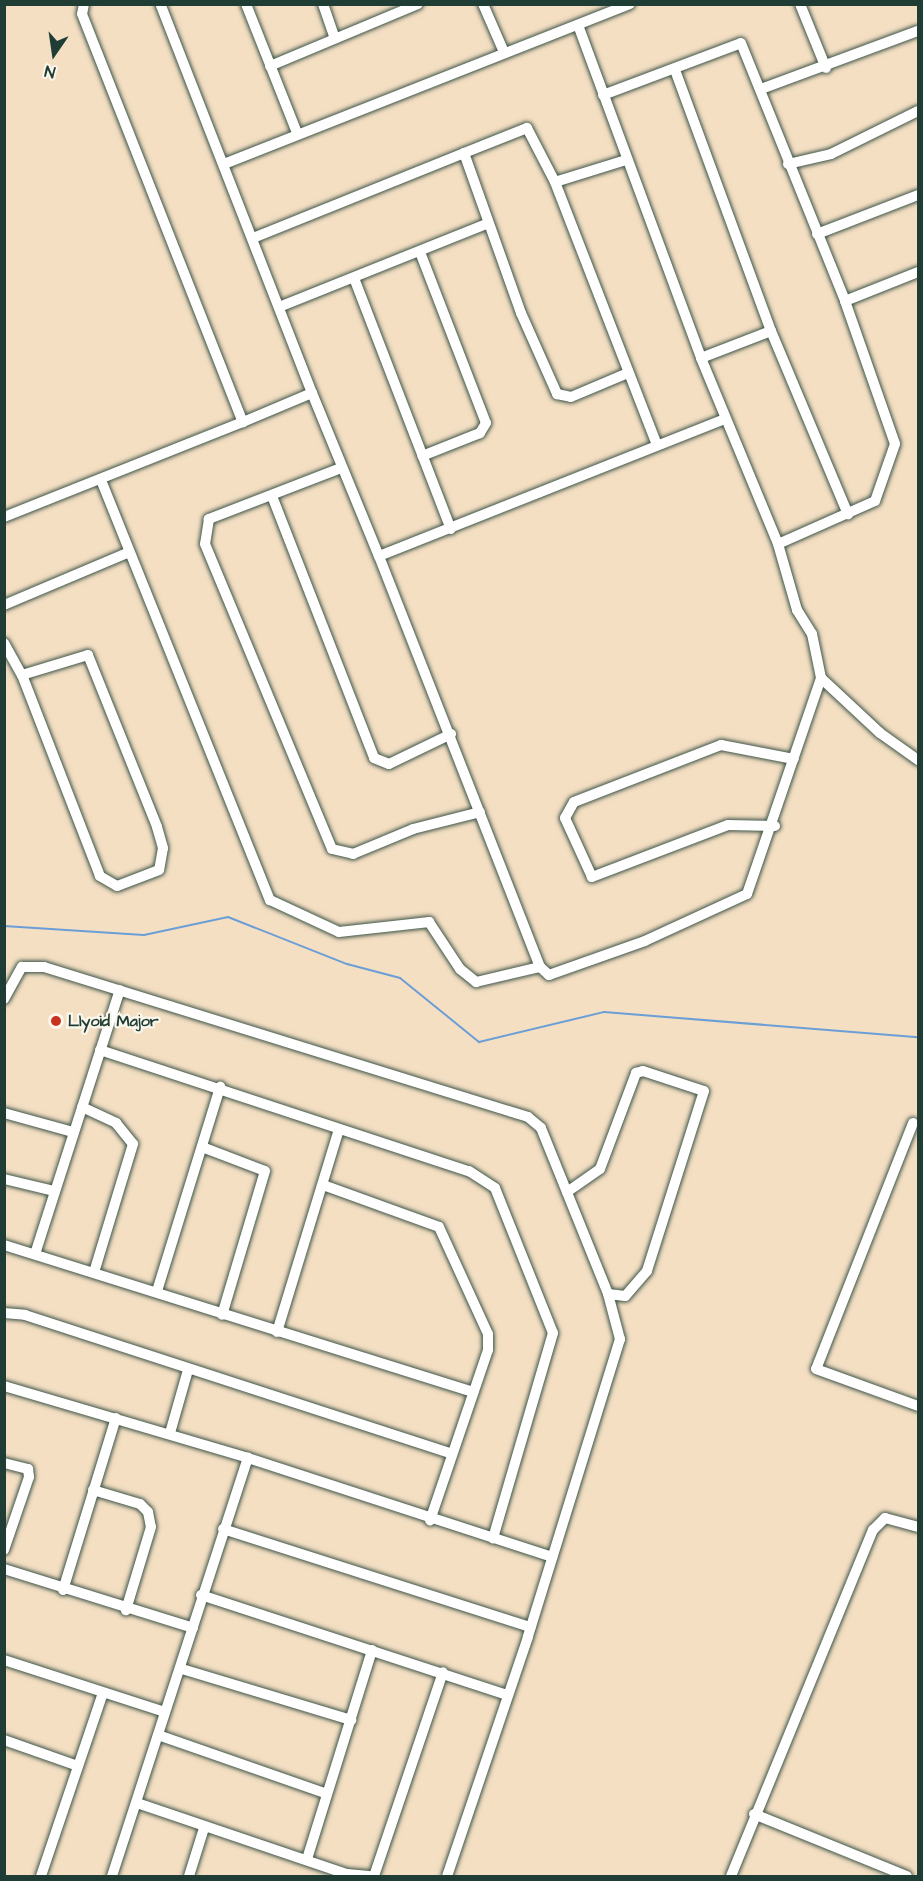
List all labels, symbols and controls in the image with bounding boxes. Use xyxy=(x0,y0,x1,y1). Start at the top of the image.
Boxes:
north arrow xyxy=(24,24,84,84)
text: N xyxy=(43,60,57,83)
place label: Llyoid Major xyxy=(68,1011,158,1031)
marker: Llyoid Major xyxy=(49,1014,63,1028)

